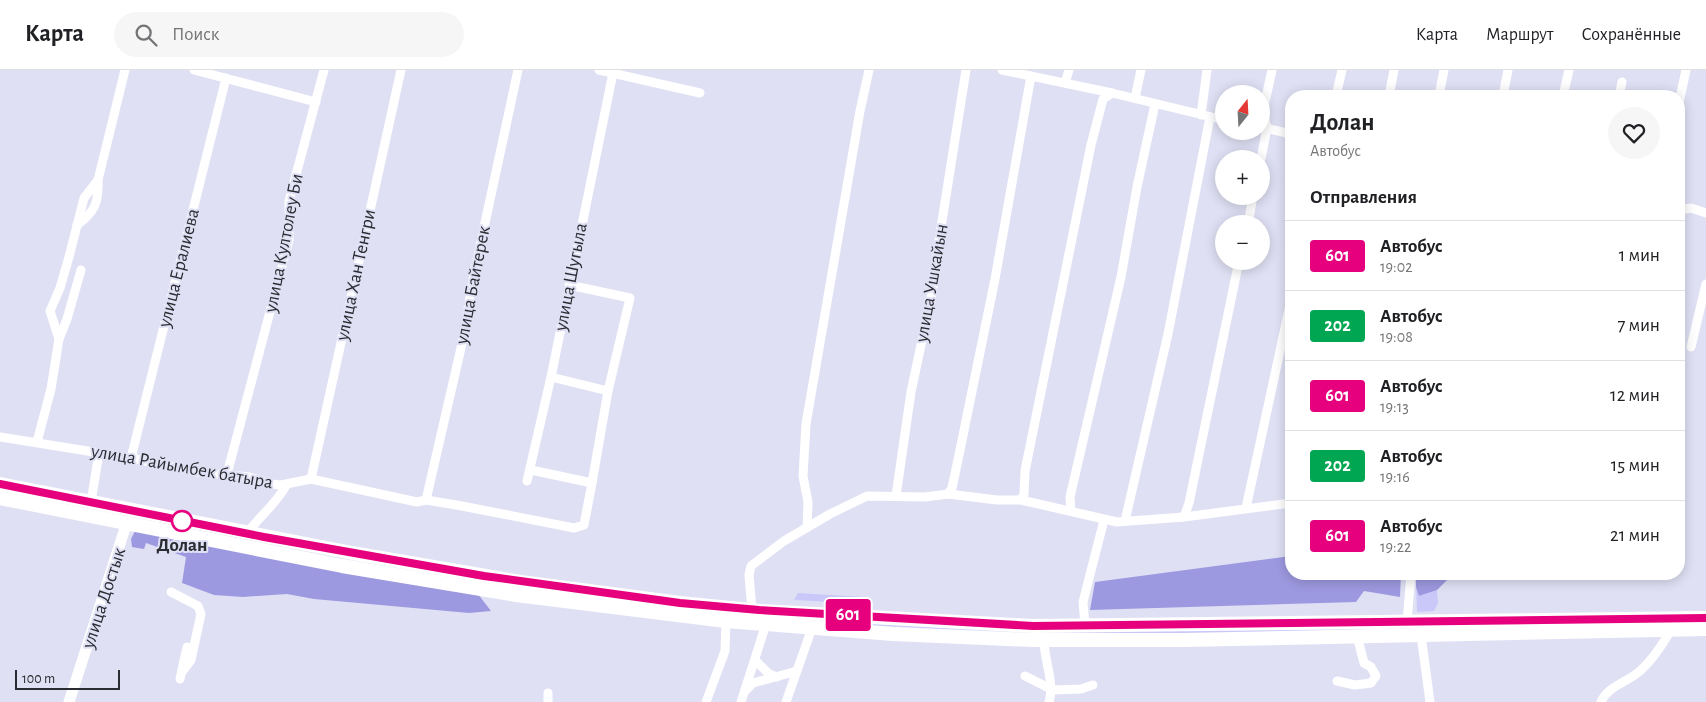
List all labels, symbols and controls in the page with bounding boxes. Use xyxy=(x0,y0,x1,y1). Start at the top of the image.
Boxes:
search box xyxy=(114,12,464,57)
icon: search xyxy=(132,21,160,49)
text: Карта xyxy=(25,22,84,46)
text: Поиск xyxy=(172,25,219,44)
text: Карта xyxy=(1416,26,1458,44)
text: Маршрут xyxy=(1486,26,1554,44)
text: Сохранённые xyxy=(1582,26,1681,44)
north arrow xyxy=(1215,85,1270,140)
map controls xyxy=(1215,85,1270,270)
button: heart xyxy=(1608,107,1660,159)
text: Долан xyxy=(1310,111,1374,135)
text: Автобус xyxy=(1310,143,1361,159)
button: + xyxy=(1215,150,1270,205)
street label: улица Култолеу Би xyxy=(261,172,307,315)
text: Отправления xyxy=(1310,188,1417,207)
street label: улица Ералиева xyxy=(155,206,203,330)
street label: улица Хан Тенгри xyxy=(333,208,379,343)
button: − xyxy=(1215,215,1270,270)
street label: улица Шугыла xyxy=(551,221,591,334)
street label: улица Ушкайын xyxy=(912,222,952,345)
street label: улица Байтерек xyxy=(452,224,494,347)
text: Автобус xyxy=(1380,237,1443,256)
text: 1 мин xyxy=(1619,246,1660,265)
text: 601 xyxy=(1325,247,1350,265)
text: 19:02 xyxy=(1380,259,1412,275)
text: Автобус xyxy=(1380,307,1443,326)
text: 7 мин xyxy=(1617,316,1660,335)
text: 202 xyxy=(1324,317,1351,335)
text: 19:08 xyxy=(1380,329,1413,345)
text: Автобус xyxy=(1380,377,1443,396)
text: 12 мин xyxy=(1610,386,1660,405)
text: 601 xyxy=(1325,387,1350,405)
text: 19:13 xyxy=(1380,399,1409,415)
street label: улица Райымбек батыра xyxy=(89,441,275,492)
text: Автобус xyxy=(1380,447,1443,466)
text: 15 мин xyxy=(1611,456,1660,475)
text: 202 xyxy=(1324,457,1351,475)
text: 19:16 xyxy=(1380,469,1410,485)
marker: Долан xyxy=(171,510,193,532)
text: Автобус xyxy=(1380,517,1443,536)
text: 21 мин xyxy=(1610,526,1660,545)
text: 601 xyxy=(1325,527,1350,545)
place label: Долан xyxy=(156,536,208,555)
text: 19:22 xyxy=(1380,539,1411,555)
street label: улица Достык xyxy=(78,545,129,652)
line badge: 601 xyxy=(819,599,877,631)
text: 601 xyxy=(836,606,860,624)
scale bar xyxy=(15,667,120,690)
text: 100 m xyxy=(22,672,55,686)

